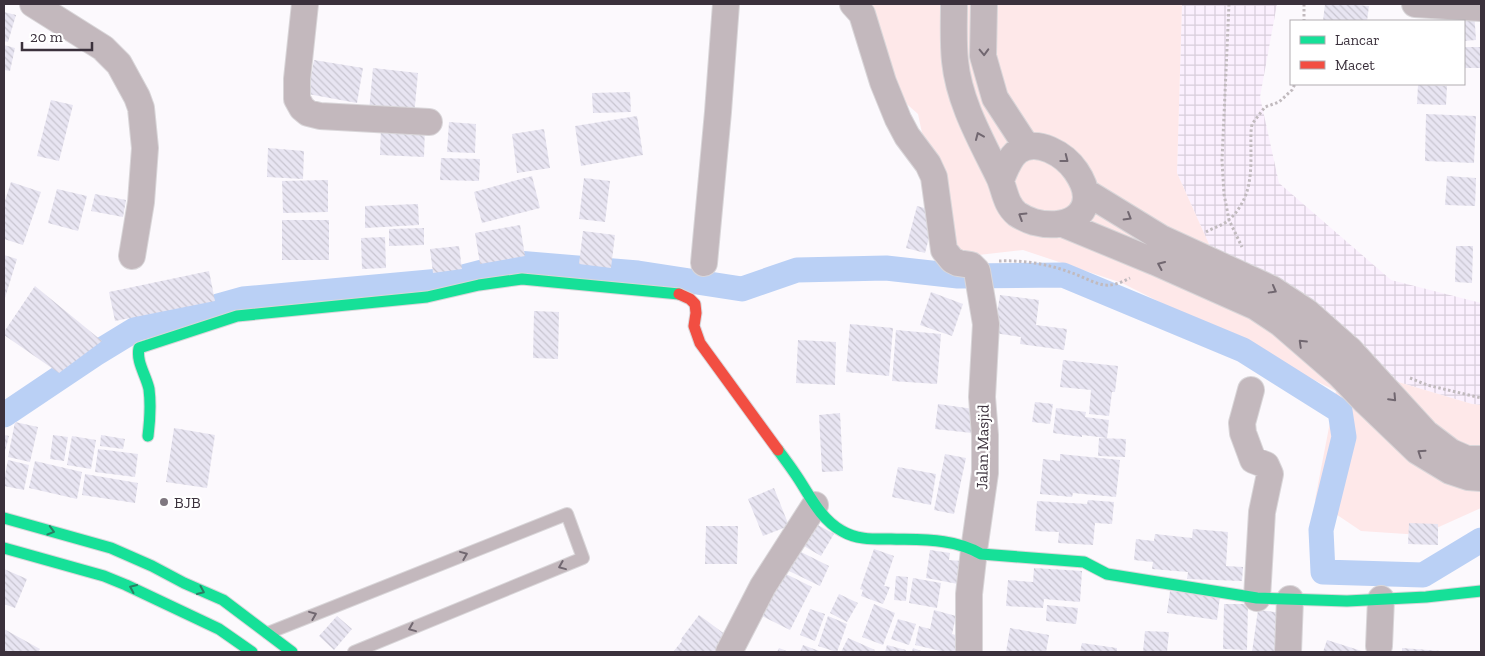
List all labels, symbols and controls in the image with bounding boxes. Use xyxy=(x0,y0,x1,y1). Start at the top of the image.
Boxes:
scale bar xyxy=(22,20,92,52)
legend xyxy=(1290,20,1465,85)
text: 20 m xyxy=(30,28,63,46)
text: Lancar xyxy=(1335,31,1380,49)
one-way arrow xyxy=(979,49,989,57)
text: Macet xyxy=(1335,56,1375,74)
one-way arrow xyxy=(975,132,986,141)
one-way arrow xyxy=(1059,153,1068,161)
one-way arrow xyxy=(1122,211,1131,221)
one-way arrow xyxy=(1018,212,1027,222)
one-way arrow xyxy=(1157,261,1166,272)
one-way arrow xyxy=(1267,284,1276,294)
one-way arrow xyxy=(1299,340,1308,349)
one-way arrow xyxy=(1387,392,1396,401)
street label: Jalan Masjid xyxy=(972,404,993,490)
one-way arrow xyxy=(1417,450,1427,459)
place label: BJB xyxy=(174,493,201,512)
marker: BJB xyxy=(158,496,170,508)
one-way arrow xyxy=(46,525,55,536)
one-way arrow xyxy=(459,550,468,561)
one-way arrow xyxy=(558,560,567,571)
one-way arrow xyxy=(129,583,138,594)
one-way arrow xyxy=(196,584,205,595)
one-way arrow xyxy=(308,610,317,621)
one-way arrow xyxy=(408,622,417,633)

